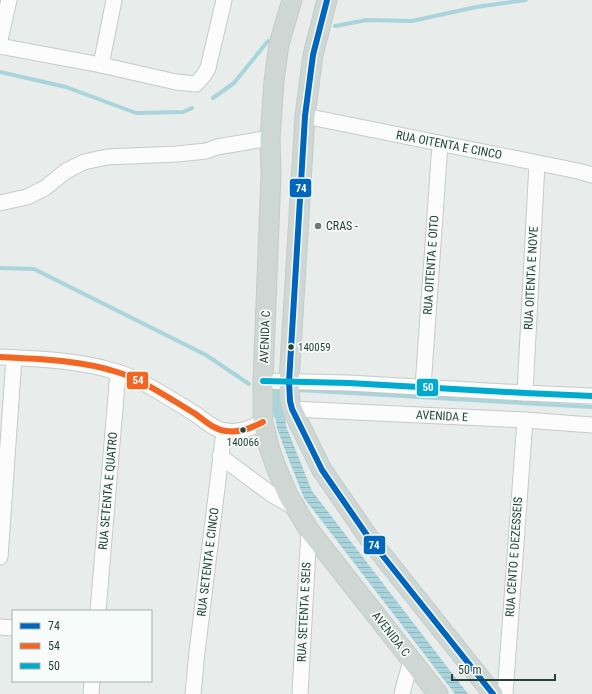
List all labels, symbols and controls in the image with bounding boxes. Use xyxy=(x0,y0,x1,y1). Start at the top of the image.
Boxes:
street label: RUA OITENTA E CINCO xyxy=(395,128,503,162)
line badge: 74 xyxy=(289,178,312,198)
text: 74 xyxy=(295,182,307,195)
street label: RUA OITENTA E OITO xyxy=(421,215,441,315)
place label: CRAS - xyxy=(326,219,358,233)
marker: CRAS - xyxy=(313,221,323,231)
street label: RUA OITENTA E NOVE xyxy=(521,226,541,330)
street label: AVENIDA C xyxy=(257,310,273,364)
place label: 140059 xyxy=(298,341,331,354)
marker: 140059 xyxy=(286,342,296,352)
line badge: 54 xyxy=(126,371,149,390)
text: 54 xyxy=(132,374,144,387)
line badge: 50 xyxy=(416,378,439,397)
text: 50 xyxy=(422,381,434,394)
street label: AVENIDA E xyxy=(416,408,468,424)
marker: 140066 xyxy=(238,425,248,435)
street label: RUA SETENTA E QUATRO xyxy=(96,431,120,551)
place label: 140066 xyxy=(227,436,259,449)
street label: RUA CENTO E DEZESSEIS xyxy=(503,497,525,617)
street label: RUA SETENTA E CINCO xyxy=(194,507,222,617)
line badge: 74 xyxy=(363,535,386,555)
text: 74 xyxy=(368,539,380,552)
street label: RUA SETENTA E SEIS xyxy=(294,562,314,662)
street label: AVENIDA C xyxy=(369,609,413,659)
legend xyxy=(12,610,152,682)
text: 74 xyxy=(48,619,60,633)
text: 54 xyxy=(48,639,60,653)
scale bar xyxy=(452,656,555,682)
text: 50 xyxy=(48,659,60,673)
text: 50 m xyxy=(458,663,482,677)

